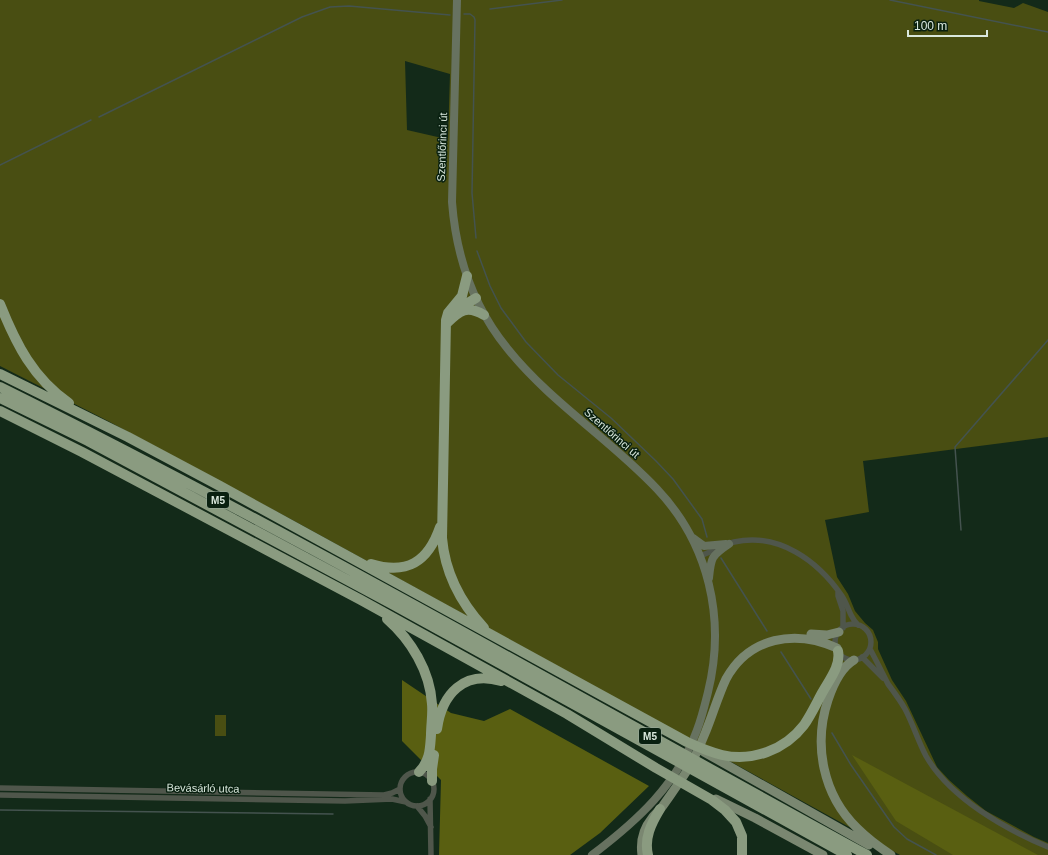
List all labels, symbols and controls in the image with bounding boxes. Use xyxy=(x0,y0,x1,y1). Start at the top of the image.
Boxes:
scale bar xyxy=(908,12,987,38)
text: 100 m xyxy=(914,19,947,33)
street label: Szentlőrinci út xyxy=(435,112,449,182)
street label: Szentlőrinci út xyxy=(582,406,642,460)
road number: M5 xyxy=(207,492,229,508)
road number: M5 xyxy=(639,728,661,744)
street label: Bevásárló utca xyxy=(167,781,240,795)

